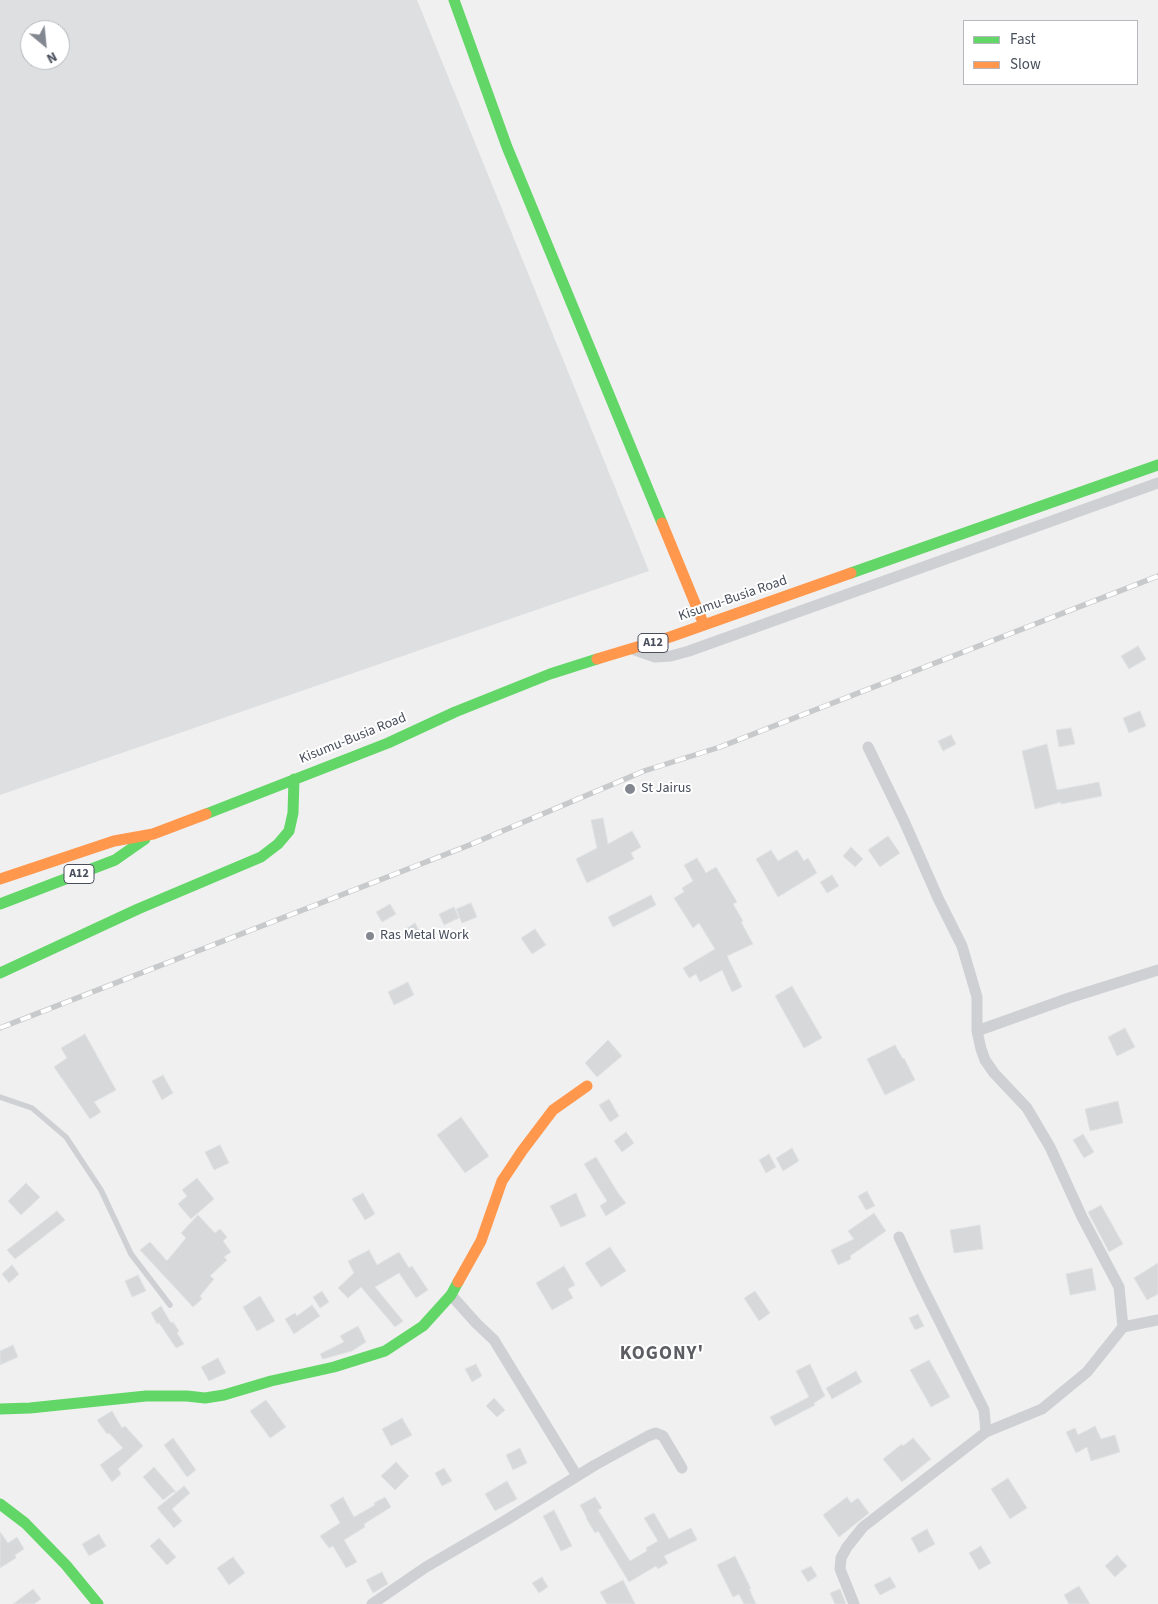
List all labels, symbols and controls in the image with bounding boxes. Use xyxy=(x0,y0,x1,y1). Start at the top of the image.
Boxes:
north arrow xyxy=(20,20,70,70)
legend xyxy=(963,20,1138,85)
text: Fast xyxy=(1010,29,1036,50)
text: N xyxy=(43,46,60,68)
text: Slow xyxy=(1010,54,1041,75)
street label: Kisumu-Busia Road xyxy=(677,573,789,625)
road number: A12 xyxy=(638,634,668,652)
street label: Kisumu-Busia Road xyxy=(297,710,409,768)
place label: St Jairus xyxy=(641,781,691,797)
marker: St Jairus xyxy=(623,782,637,796)
road number: A12 xyxy=(64,864,94,884)
place label: Ras Metal Work xyxy=(380,928,469,944)
marker: Ras Metal Work xyxy=(364,930,376,942)
district label: KOGONY' xyxy=(619,1344,705,1366)

